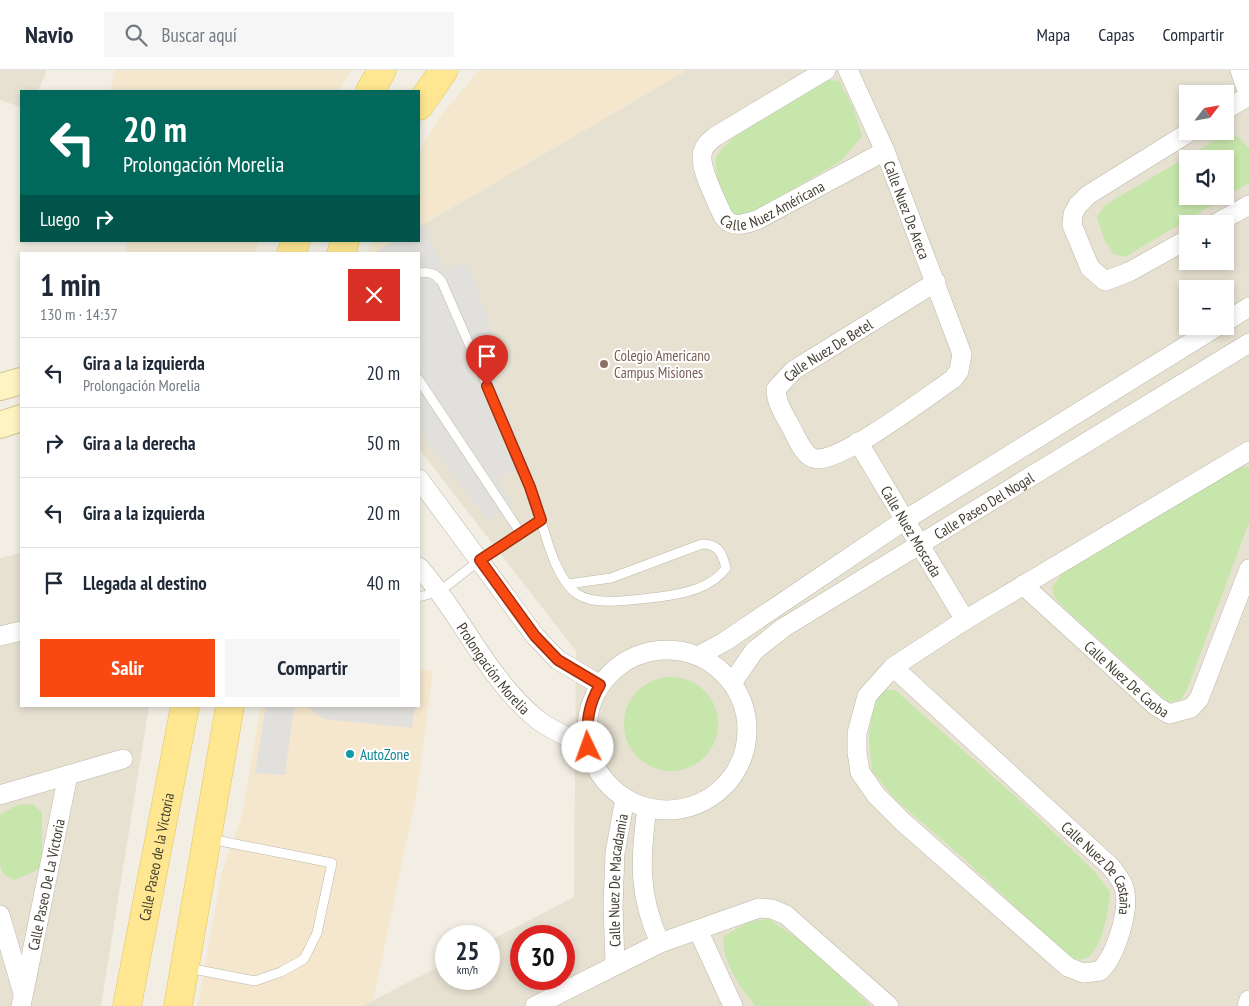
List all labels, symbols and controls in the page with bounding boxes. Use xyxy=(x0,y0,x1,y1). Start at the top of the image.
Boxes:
search box xyxy=(104,12,454,57)
text: Navio xyxy=(25,19,74,50)
icon: search xyxy=(122,21,150,49)
text: Buscar aquí xyxy=(162,23,237,47)
text: Mapa xyxy=(1037,23,1070,46)
text: Capas xyxy=(1098,23,1135,46)
text: Compartir xyxy=(1163,23,1224,46)
north arrow xyxy=(1179,85,1234,140)
map controls xyxy=(1179,85,1234,335)
text: 20 m xyxy=(123,106,187,152)
icon: left xyxy=(40,110,105,175)
text: Prolongación Morelia xyxy=(123,150,284,178)
button: sound xyxy=(1179,150,1234,205)
street label: Calle Nuez De Areca xyxy=(880,158,935,262)
street label: Calle Nuez Américana xyxy=(716,176,828,234)
icon: right xyxy=(90,205,118,233)
text: Luego xyxy=(40,207,80,231)
button: + xyxy=(1179,215,1234,270)
text: 1 min xyxy=(40,265,101,304)
button: close xyxy=(348,269,400,321)
button: − xyxy=(1179,280,1234,335)
text: 130 m · 14:37 xyxy=(40,304,118,324)
street label: Calle Nuez De Betel xyxy=(779,314,876,385)
pin xyxy=(466,335,508,386)
icon: arrive xyxy=(473,342,501,370)
place label: Colegio Americano Campus Misiones xyxy=(614,346,710,382)
text: Gira a la izquierda xyxy=(83,351,205,375)
marker: Colegio Americano Campus Misiones xyxy=(598,358,610,370)
icon: left xyxy=(40,359,68,387)
text: 20 m xyxy=(367,361,400,385)
text: Prolongación Morelia xyxy=(83,375,200,395)
icon: right xyxy=(40,429,68,457)
text: Gira a la derecha xyxy=(83,431,196,455)
text: 50 m xyxy=(367,431,400,455)
street label: Calle Paseo Del Nogal xyxy=(930,467,1037,543)
street label: Calle Nuez Moscada xyxy=(877,482,946,580)
icon: left xyxy=(40,499,68,527)
text: Gira a la izquierda xyxy=(83,501,205,525)
text: 20 m xyxy=(367,501,400,525)
icon: arrive xyxy=(40,569,68,597)
text: Llegada al destino xyxy=(83,571,207,595)
text: 40 m xyxy=(367,571,400,595)
street label: Prolongación Morelia xyxy=(453,619,534,718)
street label: Calle Nuez De Caoba xyxy=(1081,636,1173,721)
button: Salir xyxy=(40,639,215,697)
button: Compartir xyxy=(225,639,400,697)
position arrow xyxy=(561,720,613,772)
place label: AutoZone xyxy=(360,745,409,764)
marker: AutoZone xyxy=(344,748,356,760)
street label: Calle Paseo de la Victoria xyxy=(134,791,178,922)
street label: Calle Nuez De Macadamia xyxy=(603,812,631,947)
street label: Calle Paseo De La Victoria xyxy=(23,817,68,952)
street label: Calle Nuez De Castaña xyxy=(1058,817,1135,916)
speed limit sign: 30 xyxy=(510,925,575,990)
text: 25 xyxy=(456,935,479,967)
text: km/h xyxy=(457,962,478,977)

